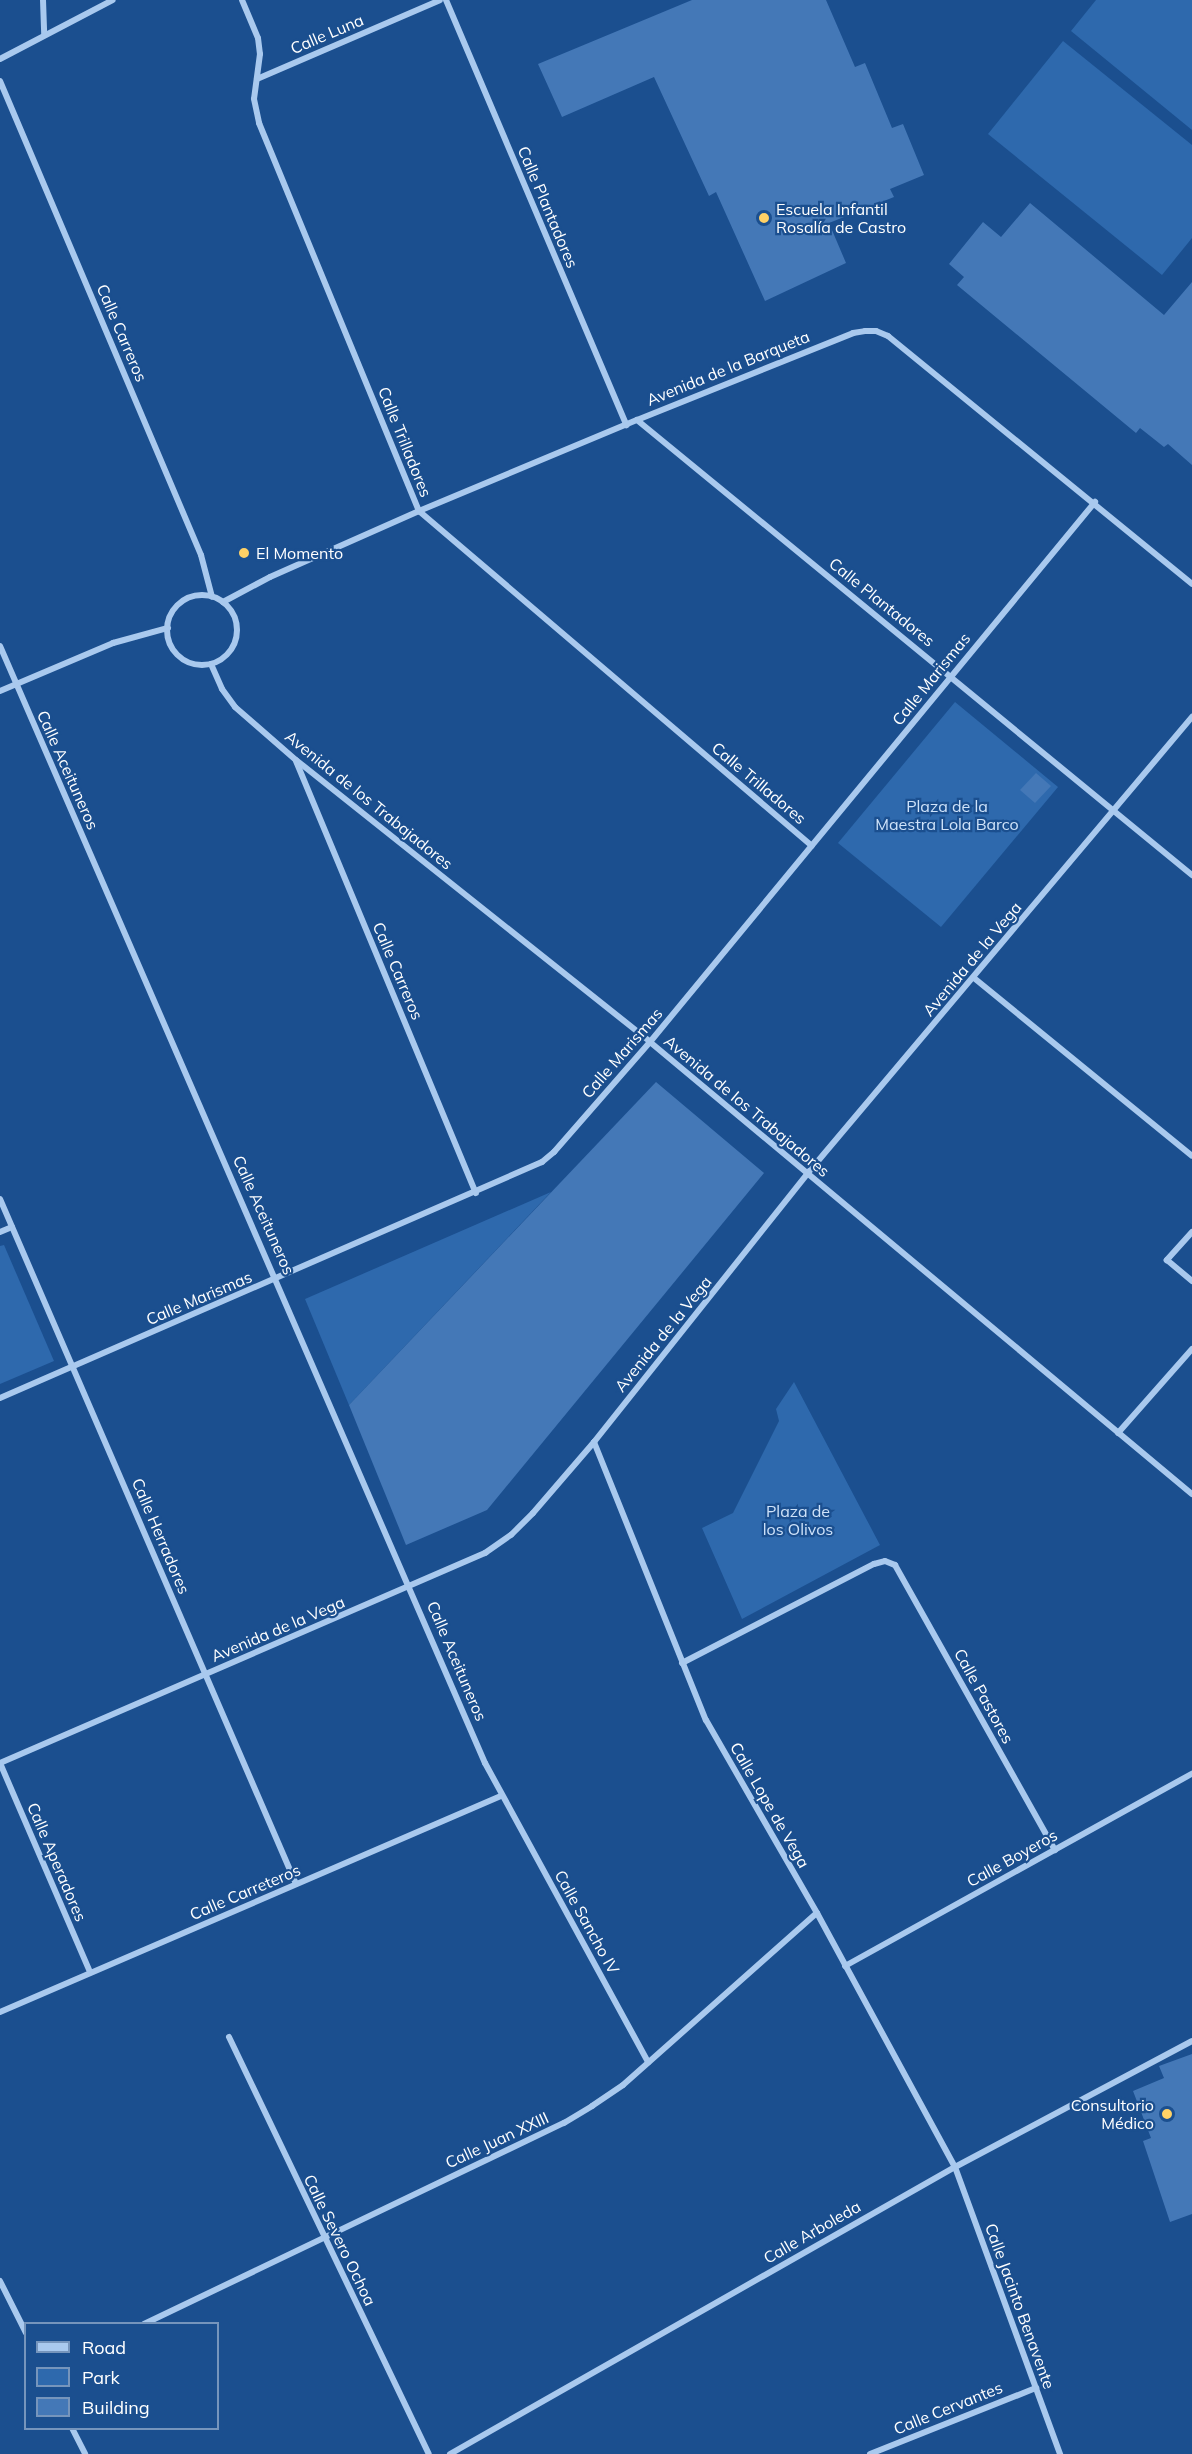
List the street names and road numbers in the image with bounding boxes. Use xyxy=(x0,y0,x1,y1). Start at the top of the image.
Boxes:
street label: Calle Luna xyxy=(288,10,366,58)
street label: Calle Plantadores xyxy=(514,143,582,271)
street label: Calle Carreros xyxy=(93,281,151,385)
street label: Avenida de la Barqueta xyxy=(644,327,812,409)
street label: Calle Trilladores xyxy=(374,384,436,500)
street label: Calle Plantadores xyxy=(825,554,939,650)
street label: Calle Marismas xyxy=(888,629,974,729)
street label: Calle Aceituneros xyxy=(33,707,103,833)
street label: Avenida de los Trabajadores xyxy=(281,726,457,874)
street label: Calle Trilladores xyxy=(708,738,810,828)
street label: Avenida de la Vega xyxy=(919,898,1025,1020)
street label: Calle Carreros xyxy=(369,919,427,1023)
street label: Calle Marismas xyxy=(578,1004,666,1102)
street label: Avenida de los Trabajadores xyxy=(660,1031,834,1181)
street label: Calle Aceituneros xyxy=(229,1152,299,1278)
street label: Calle Marismas xyxy=(143,1267,255,1329)
street label: Avenida de la Vega xyxy=(610,1272,716,1396)
street label: Calle Herradores xyxy=(128,1475,194,1597)
street label: Avenida de la Vega xyxy=(208,1592,348,1666)
street label: Calle Aceituneros xyxy=(423,1598,491,1724)
street label: Calle Pastores xyxy=(950,1645,1018,1747)
street label: Calle Lope de Vega xyxy=(726,1739,814,1871)
street label: Calle Aperadores xyxy=(23,1800,91,1924)
street label: Calle Boyeros xyxy=(963,1825,1061,1891)
street label: Calle Carreteros xyxy=(187,1860,303,1924)
street label: Calle Sancho IV xyxy=(551,1867,623,1977)
street label: Calle Juan XXIII xyxy=(442,2108,552,2172)
street label: Calle Severo Ochoa xyxy=(300,2171,380,2309)
street label: Calle Arboleda xyxy=(760,2196,864,2268)
street label: Calle Jacinto Benavente xyxy=(981,2221,1059,2391)
street label: Calle Cervantes xyxy=(891,2377,1005,2439)

